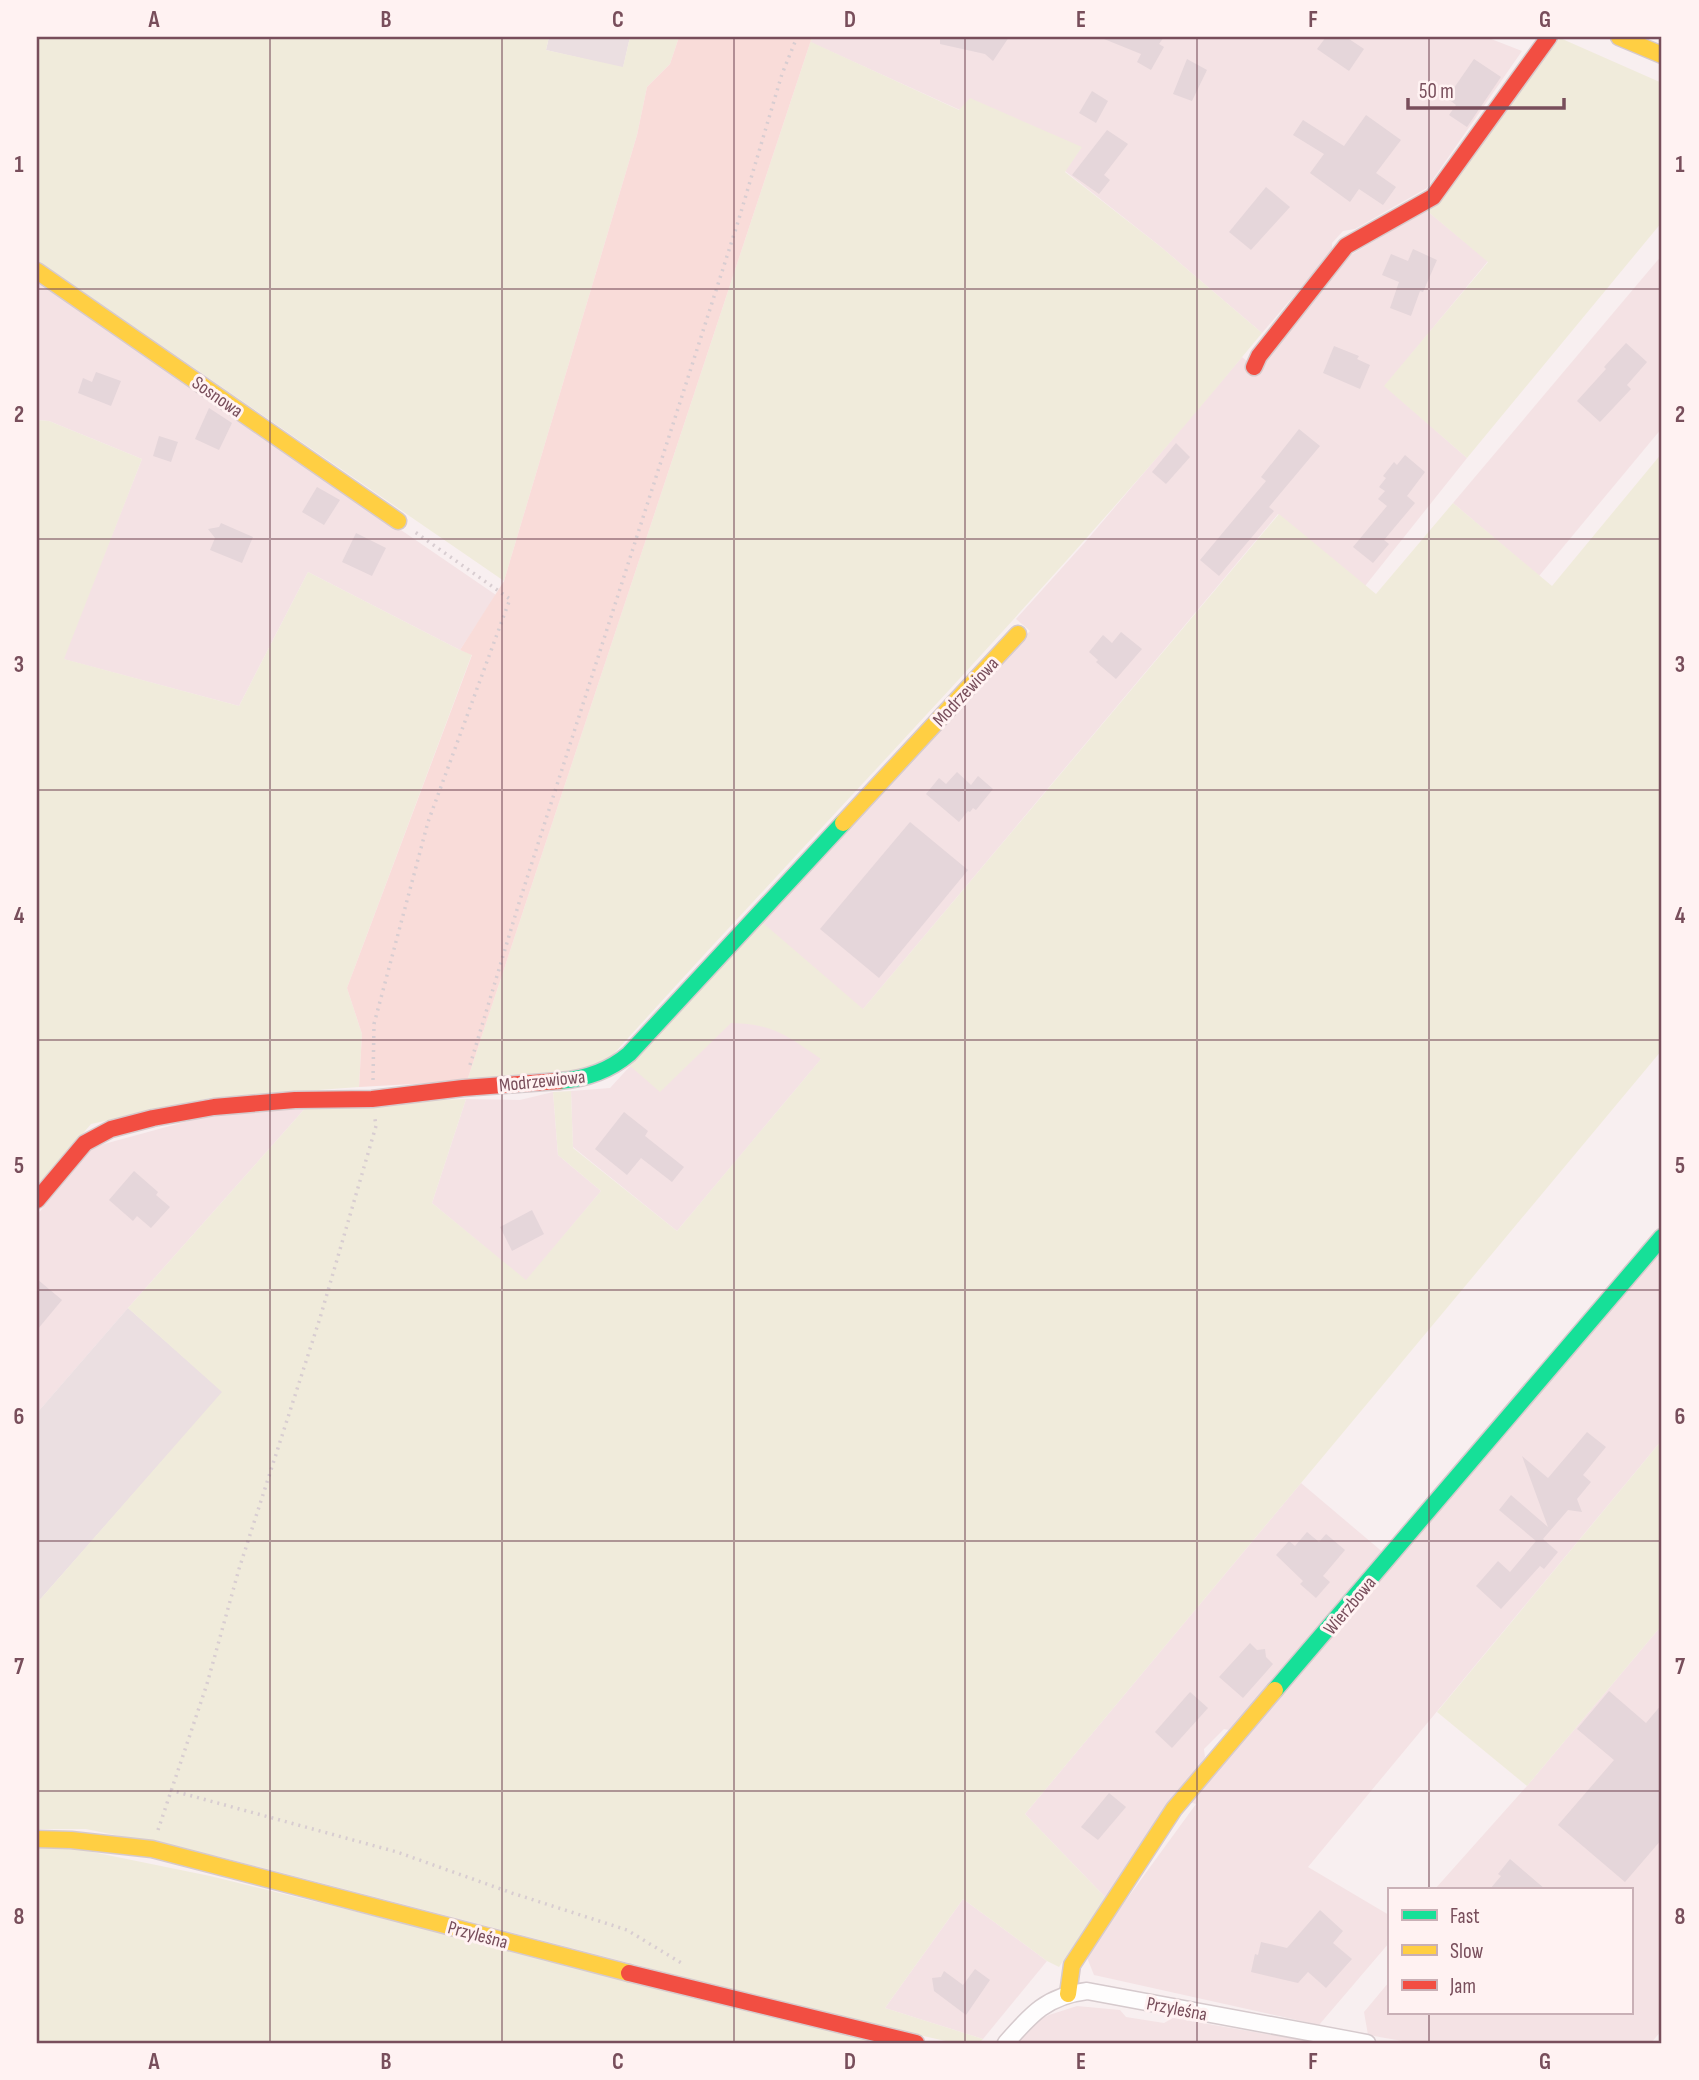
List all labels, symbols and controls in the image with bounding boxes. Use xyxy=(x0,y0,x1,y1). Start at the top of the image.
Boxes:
text: A xyxy=(148,6,161,34)
text: B xyxy=(381,6,392,34)
text: C xyxy=(612,6,624,34)
text: D xyxy=(844,6,856,34)
text: E xyxy=(1076,6,1086,34)
text: F xyxy=(1308,6,1318,34)
text: G xyxy=(1539,6,1551,34)
scale bar xyxy=(1408,66,1564,110)
text: 50 m xyxy=(1419,79,1454,104)
text: 1 xyxy=(14,151,24,179)
text: 1 xyxy=(1675,151,1685,179)
street label: Sosnowa xyxy=(187,372,247,423)
text: 2 xyxy=(14,401,24,429)
text: 2 xyxy=(1675,401,1685,429)
text: 3 xyxy=(14,651,24,679)
text: 3 xyxy=(1675,651,1685,679)
street label: Modrzewiowa xyxy=(928,653,1004,731)
text: 4 xyxy=(14,902,25,930)
text: 4 xyxy=(1675,902,1686,930)
street label: Modrzewiowa xyxy=(498,1066,586,1097)
text: 5 xyxy=(14,1152,24,1180)
text: 5 xyxy=(1675,1152,1685,1180)
text: 6 xyxy=(14,1403,24,1431)
text: 6 xyxy=(1675,1403,1685,1431)
street label: Wierzbowa xyxy=(1319,1572,1381,1640)
text: 7 xyxy=(14,1653,24,1681)
text: 7 xyxy=(1675,1653,1685,1681)
legend xyxy=(1388,1888,1632,2014)
text: 8 xyxy=(14,1903,25,1931)
text: 8 xyxy=(1675,1903,1686,1931)
text: Fast xyxy=(1450,1904,1480,1929)
street label: Przyleśna xyxy=(445,1916,510,1954)
text: Slow xyxy=(1450,1939,1484,1964)
text: Jam xyxy=(1449,1974,1476,1999)
street label: Przyleśna xyxy=(1144,1992,1209,2027)
text: A xyxy=(148,2048,161,2076)
text: B xyxy=(381,2048,392,2076)
text: C xyxy=(612,2048,624,2076)
text: D xyxy=(844,2048,856,2076)
text: E xyxy=(1076,2048,1086,2076)
text: F xyxy=(1308,2048,1318,2076)
text: G xyxy=(1539,2048,1551,2076)

